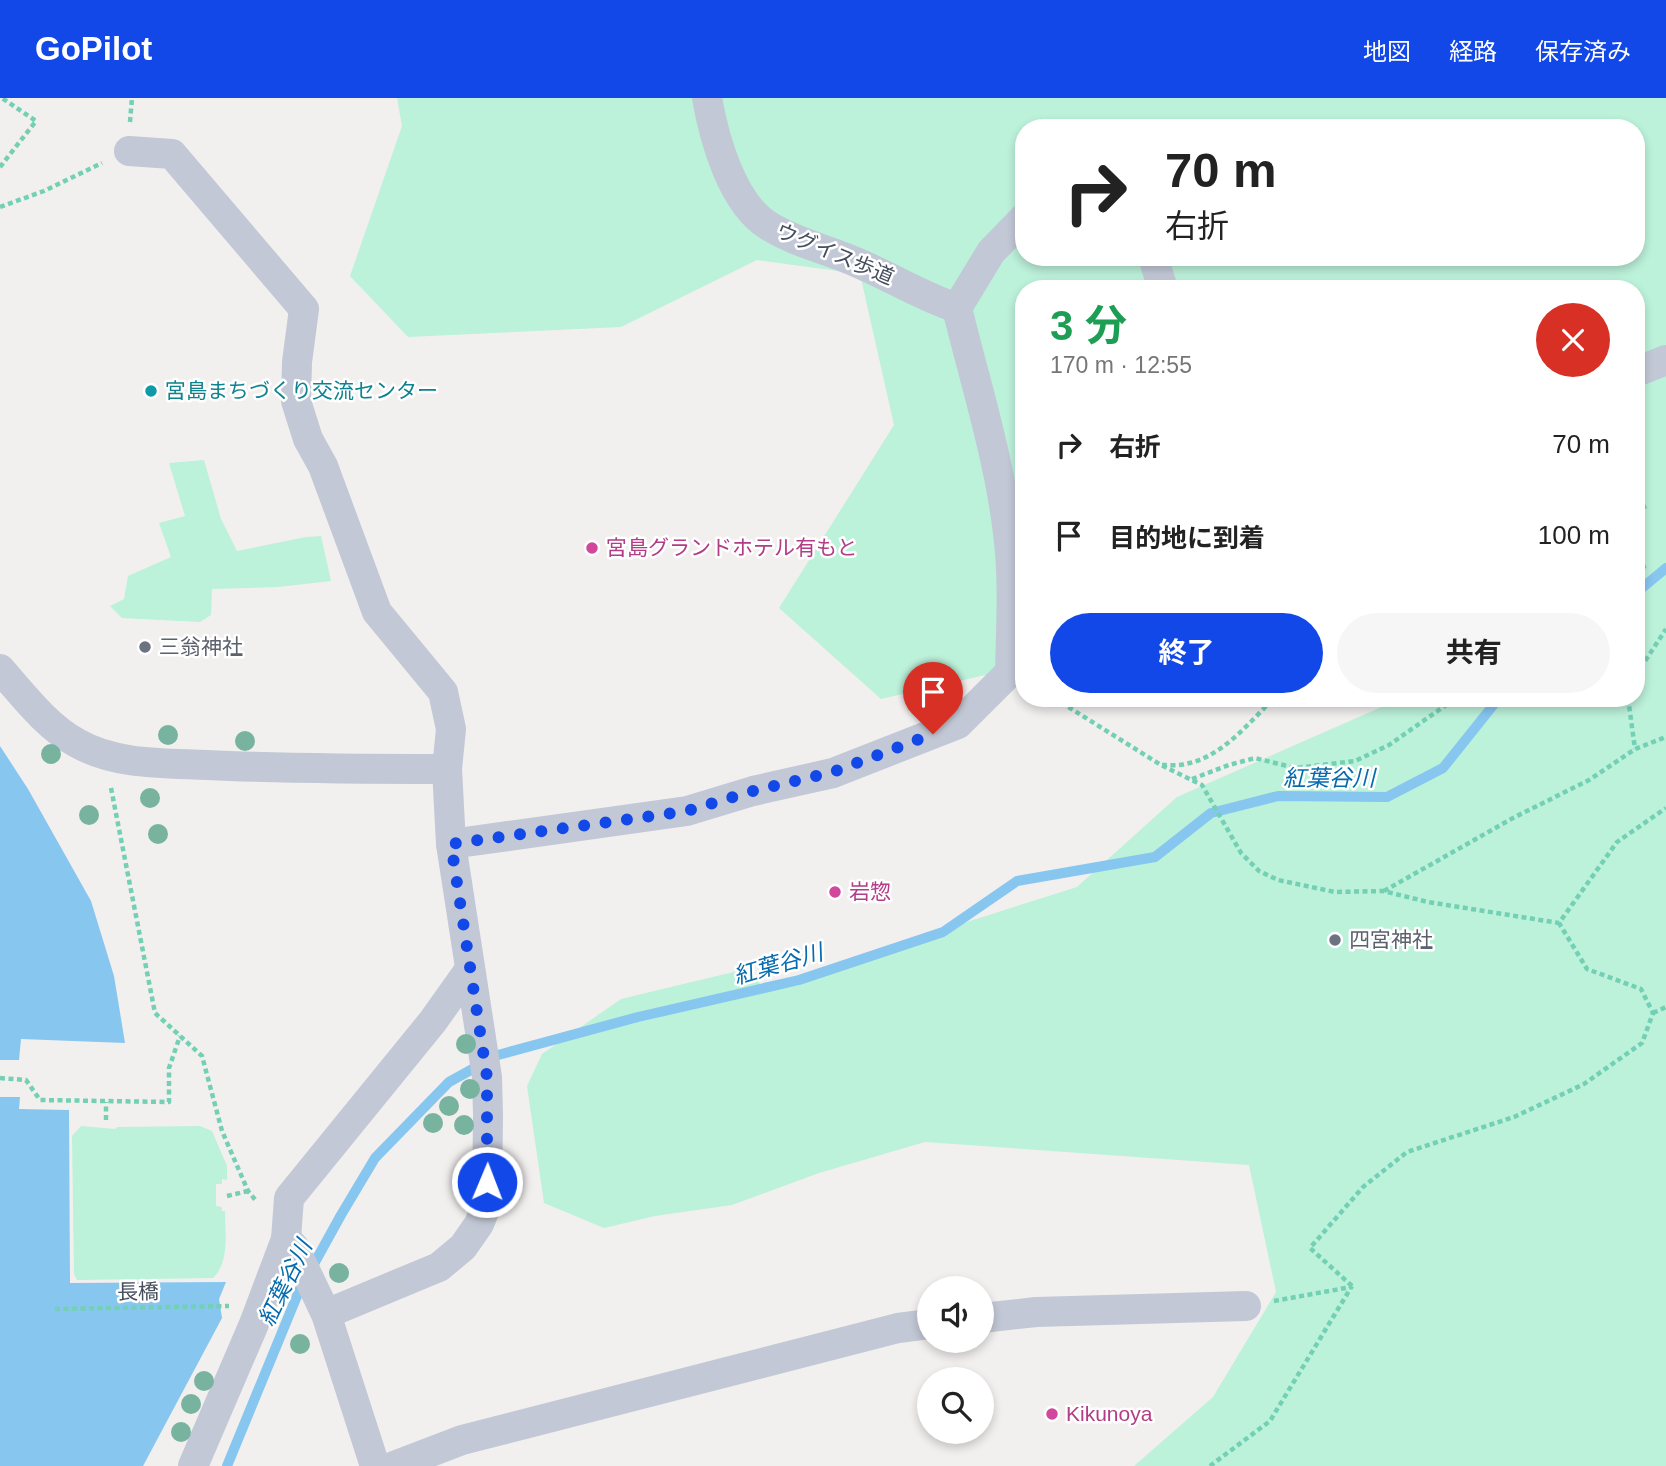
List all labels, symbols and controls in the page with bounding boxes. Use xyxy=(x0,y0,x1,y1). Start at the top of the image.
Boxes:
text: GoPilot xyxy=(35,30,152,67)
text: 地図 xyxy=(1363,38,1411,65)
text: 経路 xyxy=(1449,38,1497,65)
text: 保存済み xyxy=(1535,38,1631,65)
text: 70 m xyxy=(1165,143,1277,197)
icon: right xyxy=(1050,147,1141,238)
text: 右折 xyxy=(1165,208,1229,244)
street label: ウグイス歩道 xyxy=(773,218,897,289)
text: 3 分 xyxy=(1050,302,1127,349)
button: close xyxy=(1536,303,1610,377)
text: 170 m · 12:55 xyxy=(1050,352,1192,378)
place label: 宮島まちづくり交流センター xyxy=(165,379,438,402)
marker: 宮島まちづくり交流センター xyxy=(143,383,159,399)
icon: right xyxy=(1050,426,1088,464)
text: 70 m xyxy=(1552,429,1610,459)
text: 右折 xyxy=(1109,432,1161,462)
icon: arrive xyxy=(1050,517,1088,555)
text: 100 m xyxy=(1538,520,1610,550)
text: 目的地に到着 xyxy=(1109,523,1265,553)
place label: 宮島グランドホテル有もと xyxy=(606,536,858,559)
marker: 宮島グランドホテル有もと xyxy=(584,540,600,556)
button: 終了 xyxy=(1050,613,1323,693)
button: 共有 xyxy=(1337,613,1610,693)
place label: 三翁神社 xyxy=(159,635,243,658)
marker: 三翁神社 xyxy=(137,639,153,655)
pin xyxy=(903,662,963,734)
icon: arrive xyxy=(914,673,952,711)
water label: 紅葉谷川 xyxy=(1283,765,1378,791)
place label: 岩惣 xyxy=(849,880,891,903)
marker: 岩惣 xyxy=(827,884,843,900)
place label: 四宮神社 xyxy=(1349,928,1433,951)
marker: 四宮神社 xyxy=(1327,932,1343,948)
water label: 紅葉谷川 xyxy=(730,938,829,989)
position arrow xyxy=(450,1145,524,1219)
water label: 紅葉谷川 xyxy=(253,1233,318,1330)
map controls xyxy=(917,1276,994,1444)
button: sound xyxy=(917,1276,994,1353)
street label: 長橋 xyxy=(117,1280,159,1303)
button: search xyxy=(917,1367,994,1444)
place label: Kikunoya xyxy=(1066,1402,1153,1425)
marker: Kikunoya xyxy=(1044,1406,1060,1422)

